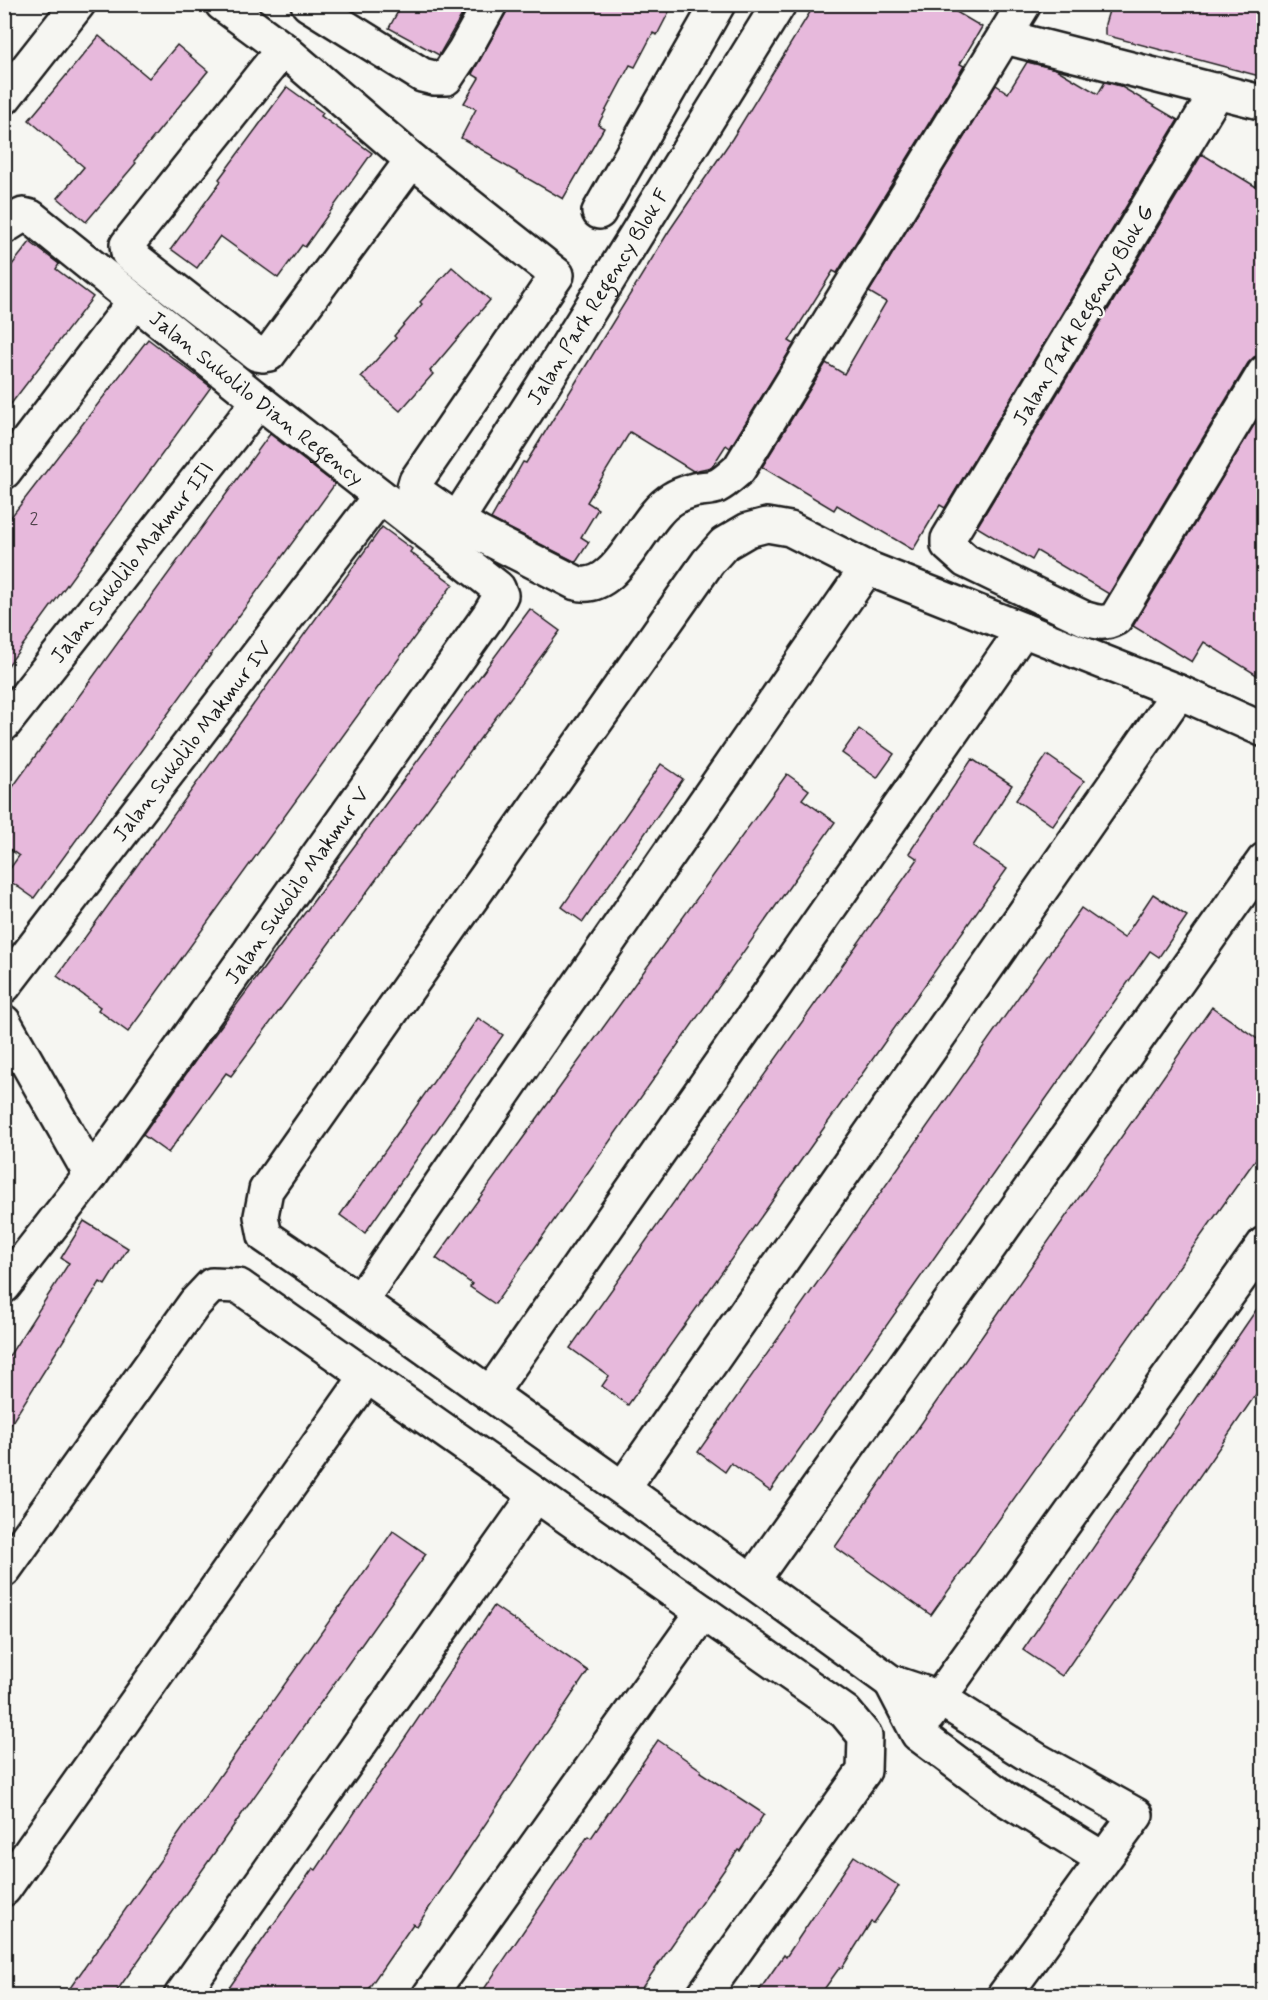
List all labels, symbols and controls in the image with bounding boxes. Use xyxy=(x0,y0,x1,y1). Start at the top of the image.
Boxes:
street label: Jalan Park Regency Blok F xyxy=(521,183,677,411)
street label: Jalan Park Regency Blok G xyxy=(1007,200,1163,432)
street label: Jalan Sukolilo Dian Regency xyxy=(143,305,369,493)
street label: Jalan Sukolilo Makmur III xyxy=(44,456,221,669)
house number: 2 xyxy=(30,507,39,531)
street label: Jalan Sukolilo Makmur IV xyxy=(107,635,279,848)
street label: Jalan Sukolilo Makmur V xyxy=(219,781,377,990)

